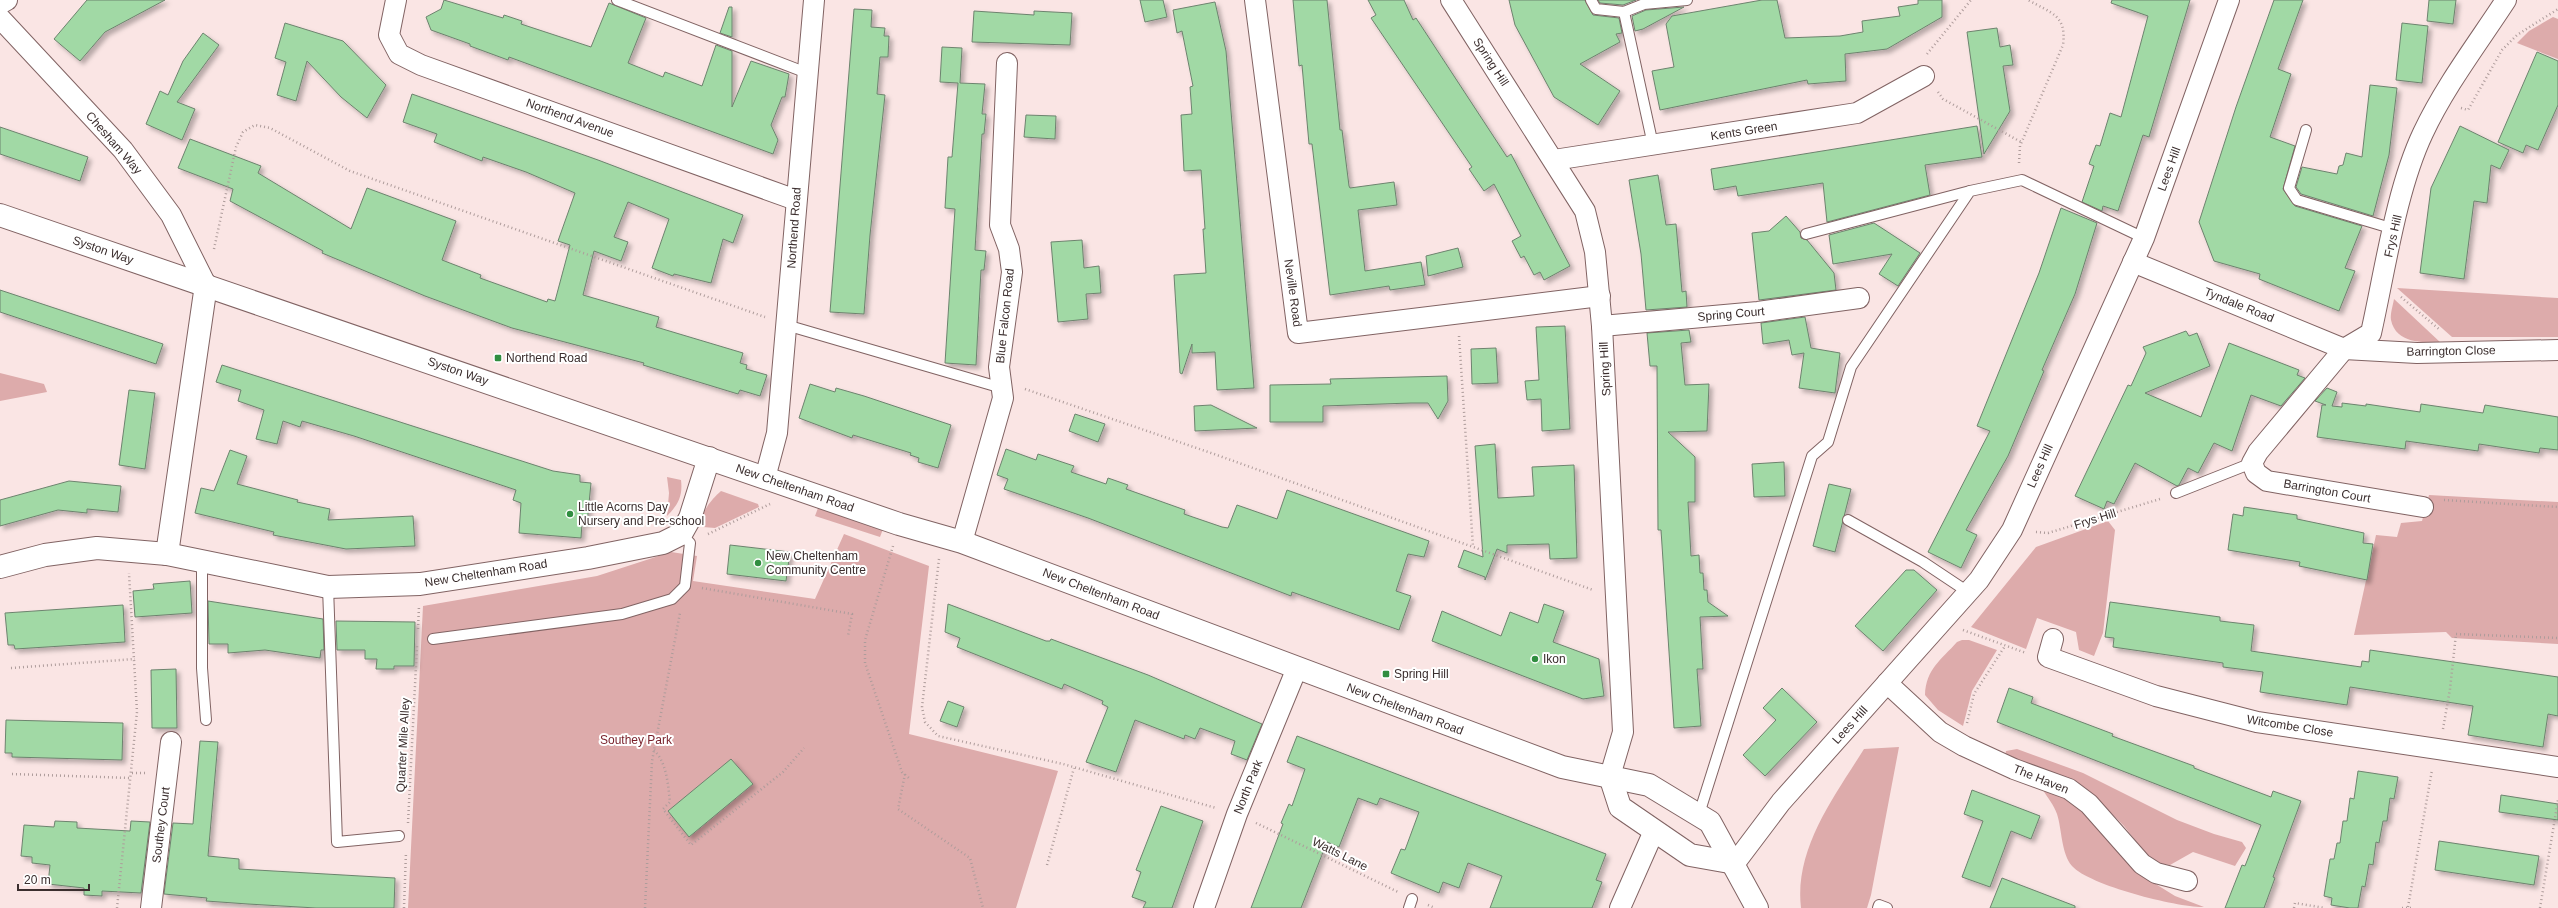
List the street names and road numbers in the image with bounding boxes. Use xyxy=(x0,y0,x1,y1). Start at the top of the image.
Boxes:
street label: Spring Hill xyxy=(1470,35,1512,89)
street label: Northend Avenue xyxy=(524,96,616,141)
street label: Chesham Way xyxy=(83,109,145,177)
street label: Kents Green xyxy=(1710,119,1778,143)
street label: Lees Hill xyxy=(2155,145,2183,193)
street label: Northend Road xyxy=(784,187,804,269)
street label: Frys Hill xyxy=(2381,213,2405,259)
street label: Syston Way xyxy=(71,233,135,267)
street label: Neville Road xyxy=(1281,258,1305,328)
street label: Blue Falcon Road xyxy=(993,268,1017,364)
street label: Tyndale Road xyxy=(2202,285,2276,325)
street label: Spring Court xyxy=(1697,304,1766,324)
street label: Spring Hill xyxy=(1597,341,1613,397)
street label: Barrington Close xyxy=(2406,343,2496,359)
street label: Syston Way xyxy=(426,354,490,388)
street label: Lees Hill xyxy=(2024,442,2056,490)
street label: New Cheltenham Road xyxy=(734,461,856,515)
street label: Barrington Court xyxy=(2282,476,2372,506)
street label: Frys Hill xyxy=(2072,506,2118,532)
street label: New Cheltenham Road xyxy=(424,556,548,590)
street label: New Cheltenham Road xyxy=(1041,565,1161,623)
street label: New Cheltenham Road xyxy=(1345,680,1465,738)
street label: Quarter Mile Alley xyxy=(394,697,412,793)
street label: Lees Hill xyxy=(1829,703,1871,747)
street label: Witcombe Close xyxy=(2246,712,2335,740)
street label: North Park xyxy=(1231,757,1266,816)
street label: The Haven xyxy=(2011,762,2071,796)
street label: Southey Court xyxy=(149,785,173,864)
street label: Watts Lane xyxy=(1310,834,1370,874)

